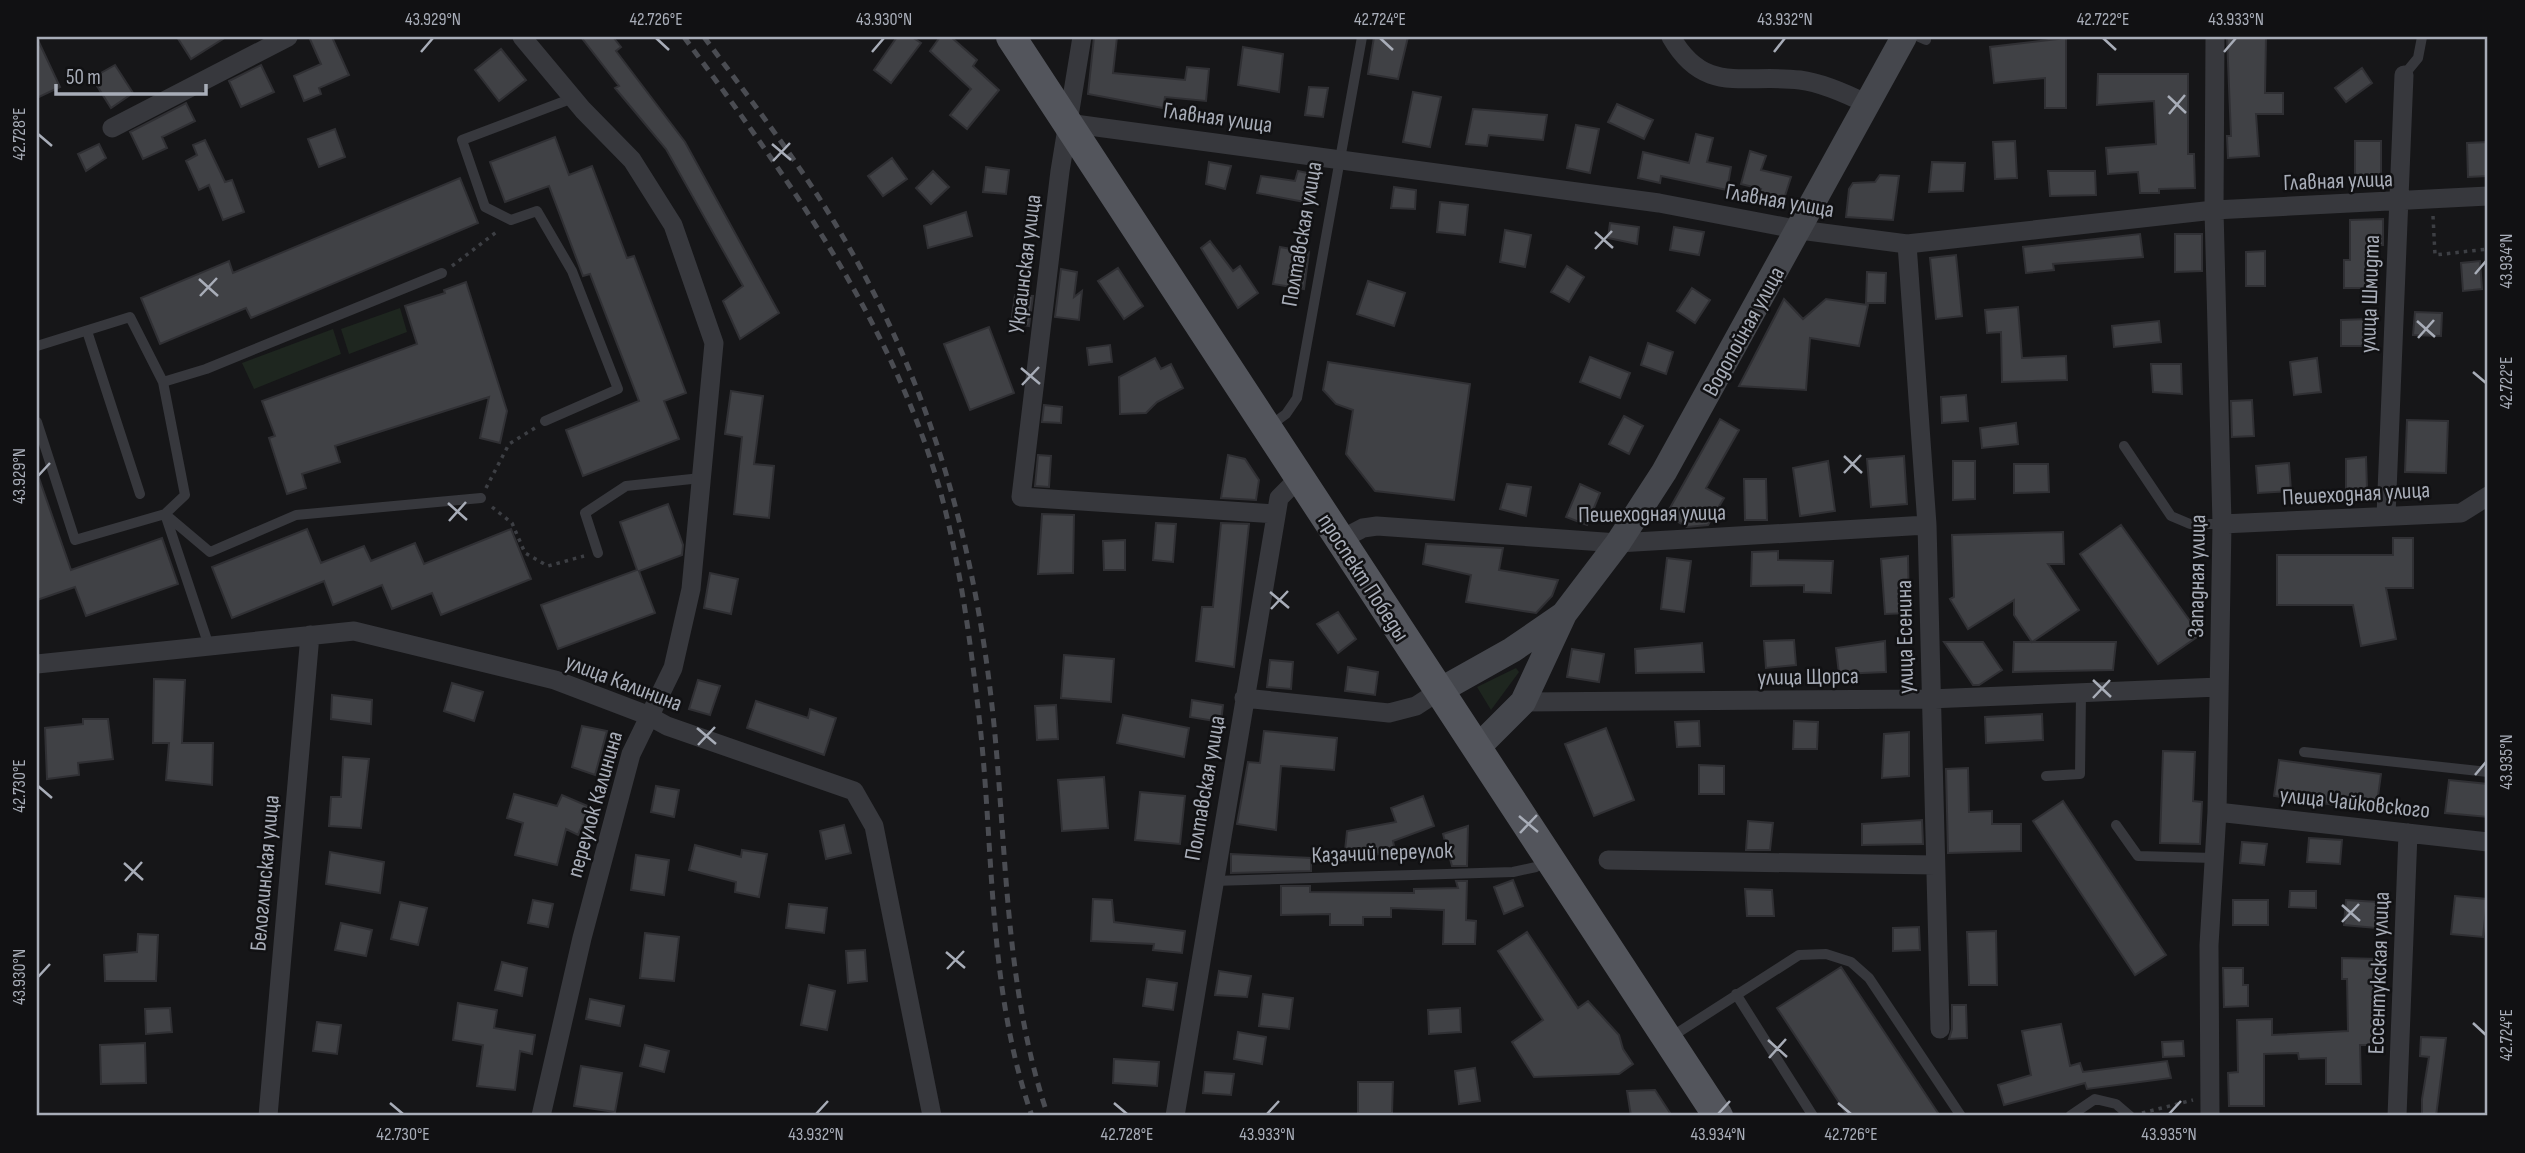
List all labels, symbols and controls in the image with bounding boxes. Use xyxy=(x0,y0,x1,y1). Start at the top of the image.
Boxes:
text: 43.929°N xyxy=(405,9,461,30)
text: 42.726°E xyxy=(629,9,683,30)
text: 43.930°N xyxy=(856,9,912,30)
text: 42.724°E xyxy=(1354,9,1406,30)
text: 43.932°N xyxy=(1757,9,1813,30)
text: 42.722°E xyxy=(2077,9,2129,30)
text: 43.933°N xyxy=(2208,9,2264,30)
scale bar xyxy=(56,52,206,96)
text: 50 m xyxy=(66,65,101,90)
street label: Главная улица xyxy=(1162,96,1274,139)
text: 42.728°E xyxy=(9,108,30,160)
street label: Полтавская улица xyxy=(1275,160,1329,309)
street label: Главная улица xyxy=(2283,165,2393,197)
street label: Главная улица xyxy=(1723,178,1836,224)
street label: Украинская улица xyxy=(1003,193,1047,335)
text: 43.934°N xyxy=(2496,233,2517,289)
street label: улица Шмидта xyxy=(2354,234,2386,354)
street label: Водопойная улица xyxy=(1697,262,1791,401)
text: 42.722°E xyxy=(2496,357,2517,409)
text: 43.929°N xyxy=(9,448,30,504)
street label: Пешеходная улица xyxy=(2281,476,2431,512)
street label: Пешеходная улица xyxy=(1578,499,1726,529)
street label: проспект Победы xyxy=(1311,508,1415,647)
street label: Западная улица xyxy=(2182,514,2212,638)
street label: улица Есенина xyxy=(1890,580,1920,694)
street label: улица Калинина xyxy=(561,648,686,718)
street label: улица Щорса xyxy=(1757,662,1859,692)
street label: Полтавская улица xyxy=(1178,714,1232,863)
street label: переулок Калинина xyxy=(561,728,629,881)
text: 43.935°N xyxy=(2496,734,2517,790)
text: 42.730°E xyxy=(9,759,30,813)
street label: улица Чайковского xyxy=(2278,781,2431,825)
street label: Белоглинская улица xyxy=(244,794,286,952)
street label: Казачий переулок xyxy=(1311,837,1453,869)
street label: Ессентукская улица xyxy=(2362,891,2396,1055)
text: 43.930°N xyxy=(9,949,30,1005)
text: 42.724°E xyxy=(2496,1009,2517,1061)
text: 42.730°E xyxy=(376,1124,430,1145)
text: 43.932°N xyxy=(788,1124,844,1145)
text: 42.728°E xyxy=(1101,1124,1153,1145)
text: 43.933°N xyxy=(1239,1124,1295,1145)
text: 43.934°N xyxy=(1690,1124,1746,1145)
text: 42.726°E xyxy=(1824,1124,1878,1145)
text: 43.935°N xyxy=(2141,1124,2197,1145)

